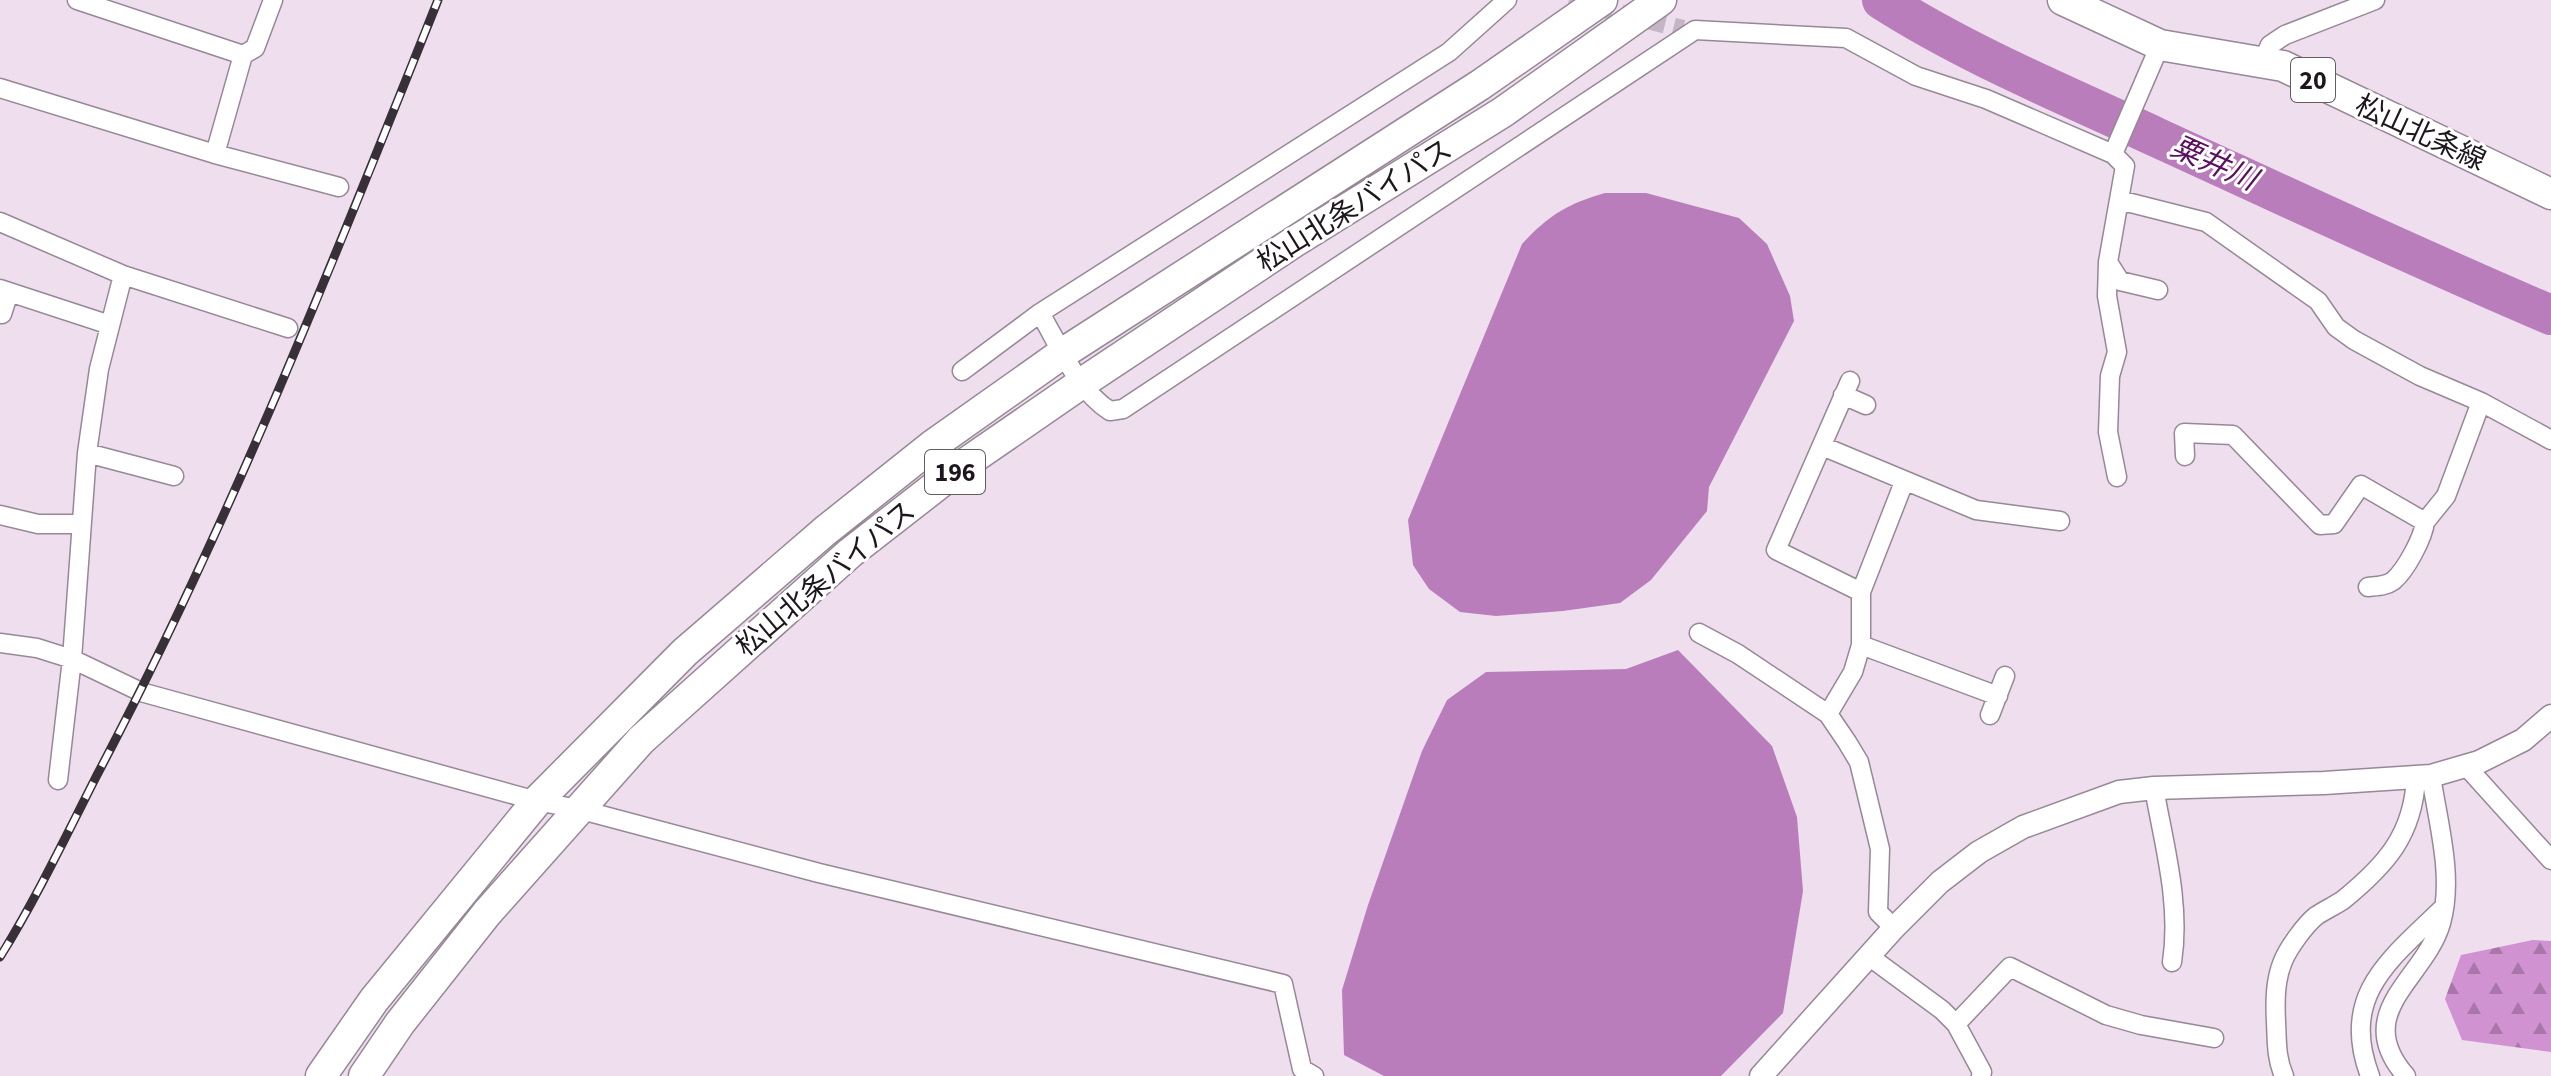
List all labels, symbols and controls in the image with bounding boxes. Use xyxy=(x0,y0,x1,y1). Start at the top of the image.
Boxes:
road number: 20 xyxy=(2291,58,2335,102)
street label: 松山北条線 xyxy=(2349,85,2492,181)
water label: 粟井川 xyxy=(2164,126,2266,203)
street label: 松山北条バイパス xyxy=(1249,130,1460,282)
road number: 196 xyxy=(925,450,985,494)
street label: 松山北条バイパス xyxy=(727,492,924,666)

